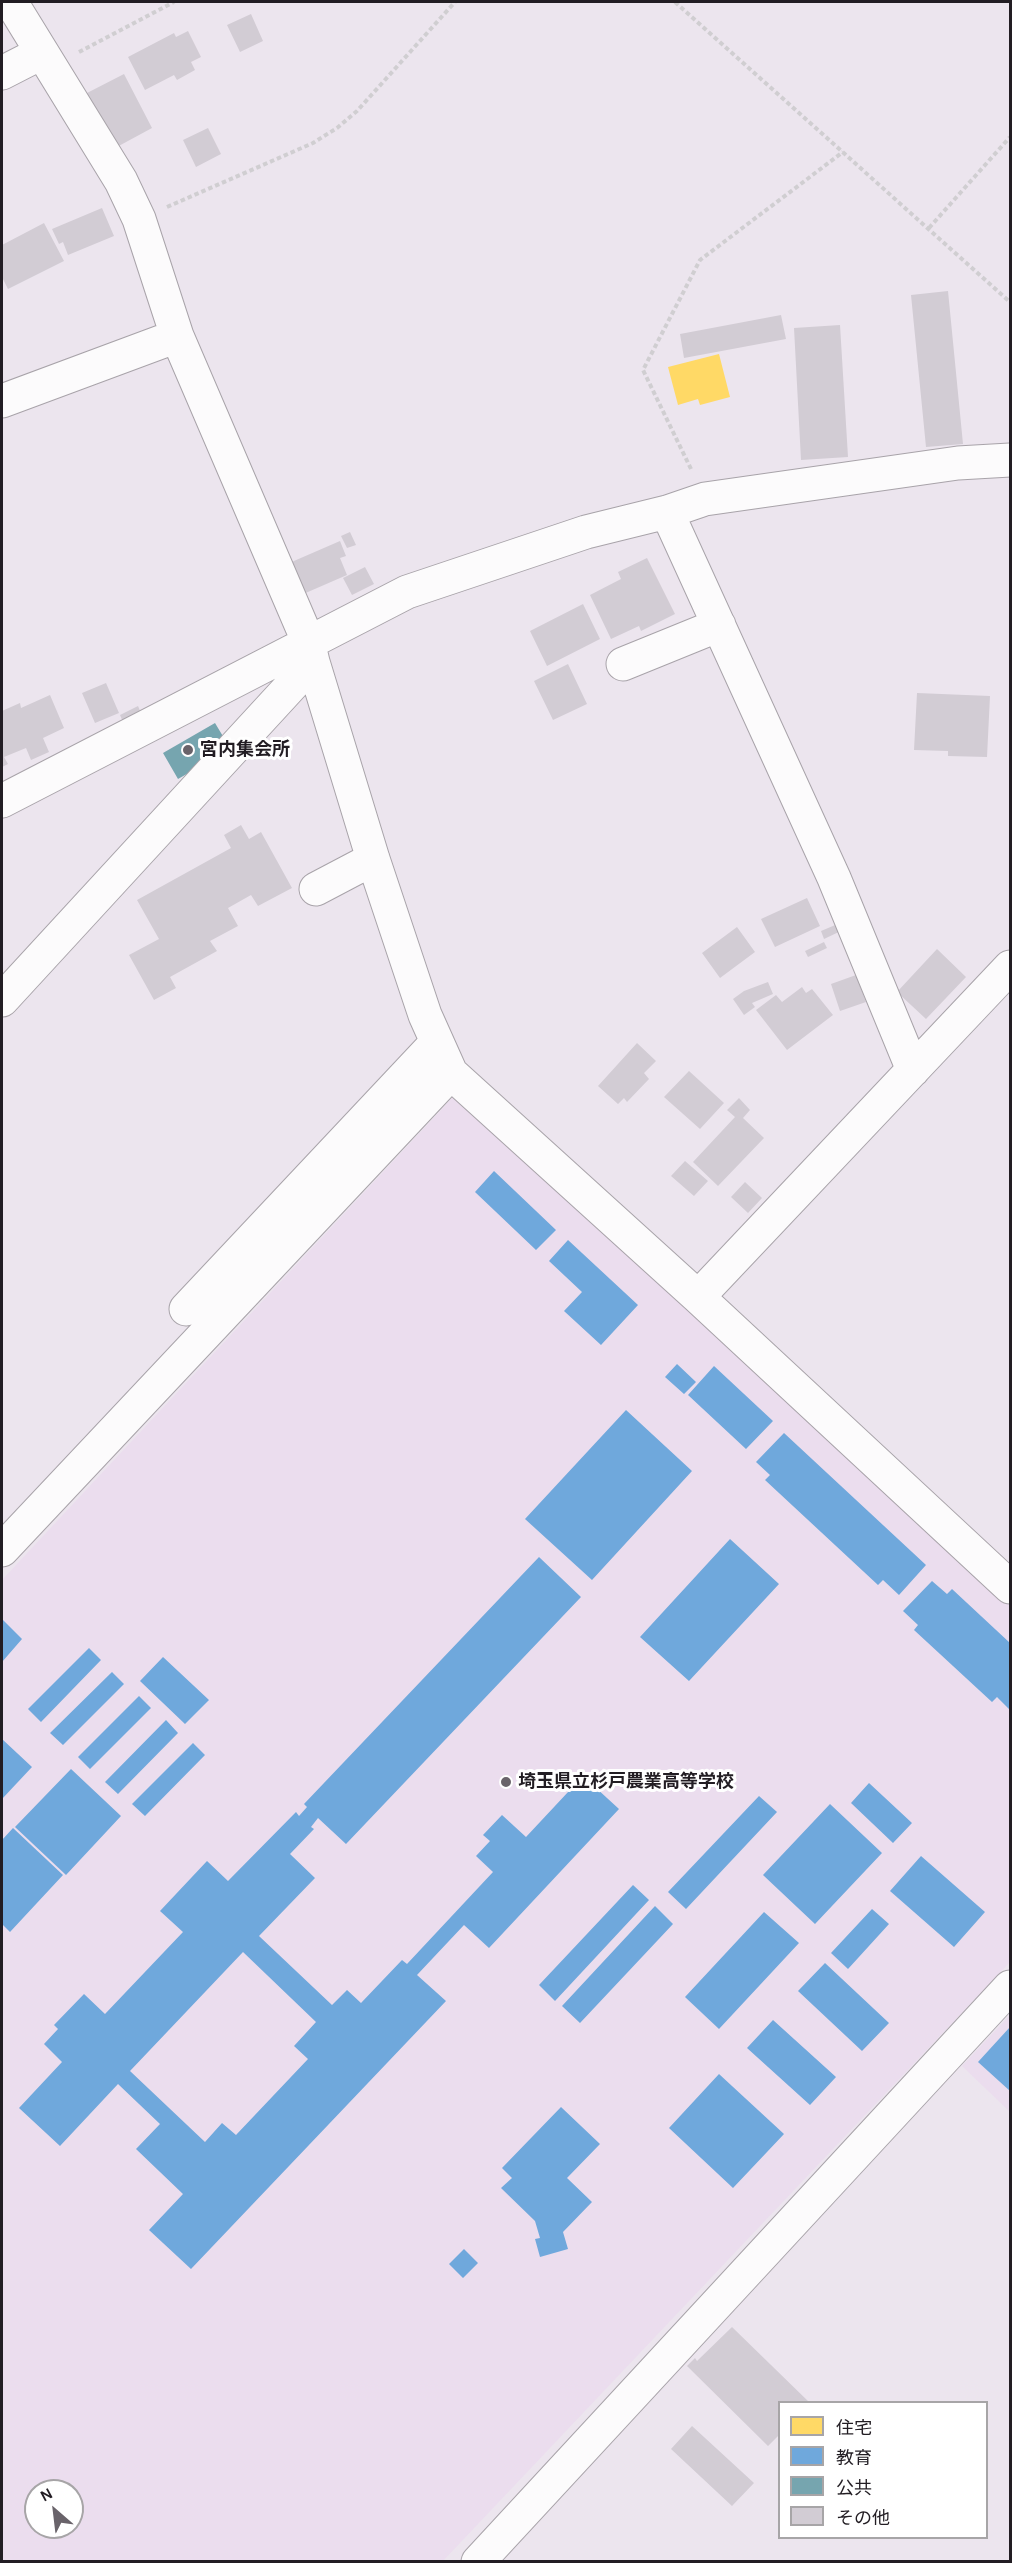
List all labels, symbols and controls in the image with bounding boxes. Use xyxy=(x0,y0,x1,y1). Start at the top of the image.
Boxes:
place label: 宮内集会所 xyxy=(200,739,290,761)
marker: 宮内集会所 xyxy=(181,743,195,757)
place label: 埼玉県立杉戸農業高等学校 xyxy=(518,1771,734,1793)
marker: 埼玉県立杉戸農業高等学校 xyxy=(499,1775,513,1789)
legend xyxy=(778,2401,988,2539)
text: 住宅 xyxy=(836,2417,872,2439)
text: 教育 xyxy=(836,2447,872,2469)
text: 公共 xyxy=(836,2477,872,2499)
north arrow xyxy=(24,2479,84,2539)
text: N xyxy=(37,2483,56,2506)
text: その他 xyxy=(836,2507,890,2529)

